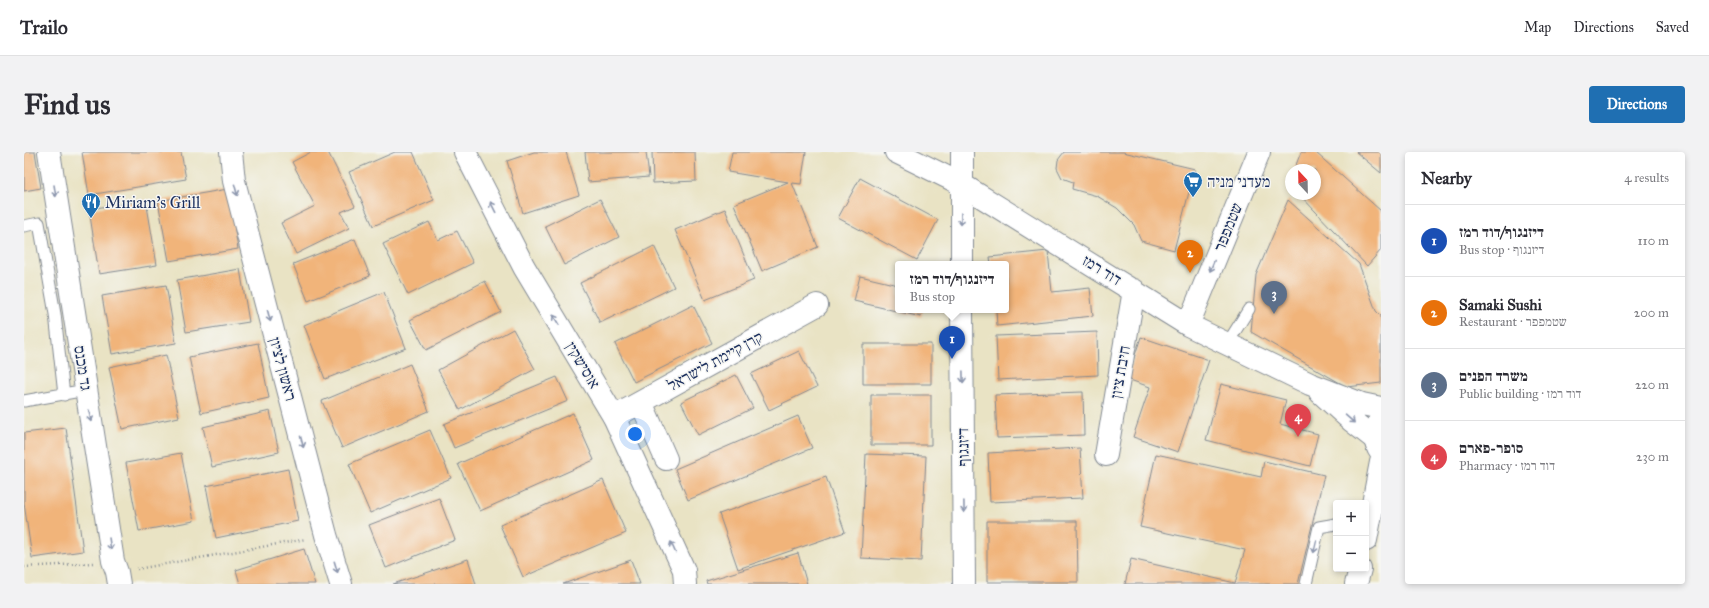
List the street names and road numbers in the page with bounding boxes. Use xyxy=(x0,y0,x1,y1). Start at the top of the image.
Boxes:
street label: שטמפפר xyxy=(1210,200,1246,254)
street label: דוד רמז xyxy=(1079,251,1125,289)
street label: קרן קיימת לישראל xyxy=(664,327,766,395)
street label: ראשון לציון xyxy=(265,335,301,403)
street label: אוסישקין xyxy=(562,338,604,392)
street label: גד מכנס xyxy=(70,344,96,392)
street label: חיבת ציון xyxy=(1106,344,1134,400)
street label: דיזנגוף xyxy=(953,428,973,466)

